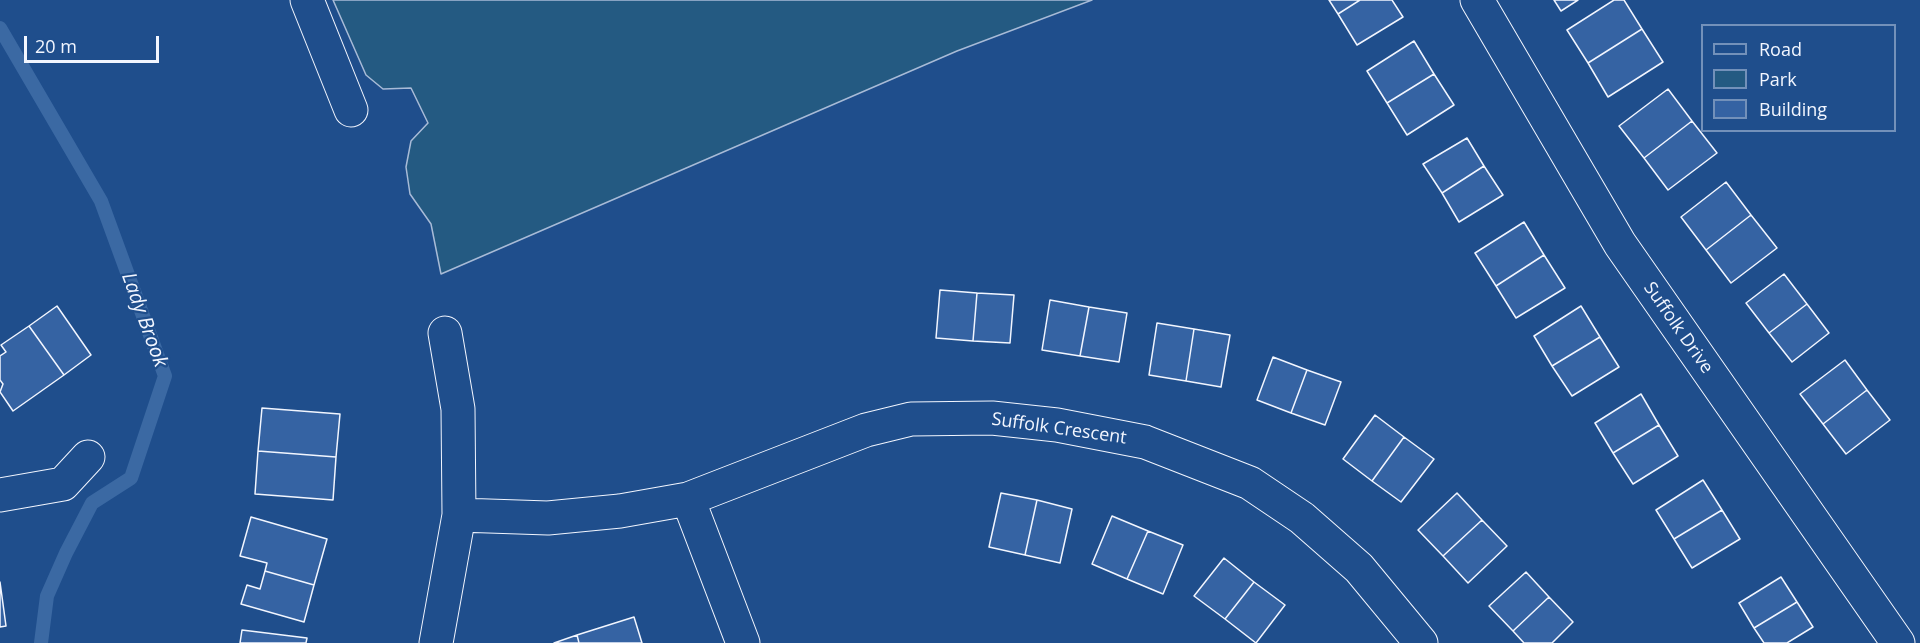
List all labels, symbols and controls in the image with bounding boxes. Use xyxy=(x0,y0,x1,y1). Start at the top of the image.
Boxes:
scale bar xyxy=(27,24,162,62)
legend xyxy=(1701,24,1896,132)
text: 20 m xyxy=(35,34,77,58)
text: Road xyxy=(1759,37,1802,61)
text: Park xyxy=(1759,67,1797,91)
text: Building xyxy=(1759,97,1827,121)
water label: Lady Brook xyxy=(116,269,172,371)
street label: Suffolk Drive xyxy=(1639,278,1717,378)
street label: Suffolk Crescent xyxy=(990,409,1128,449)

